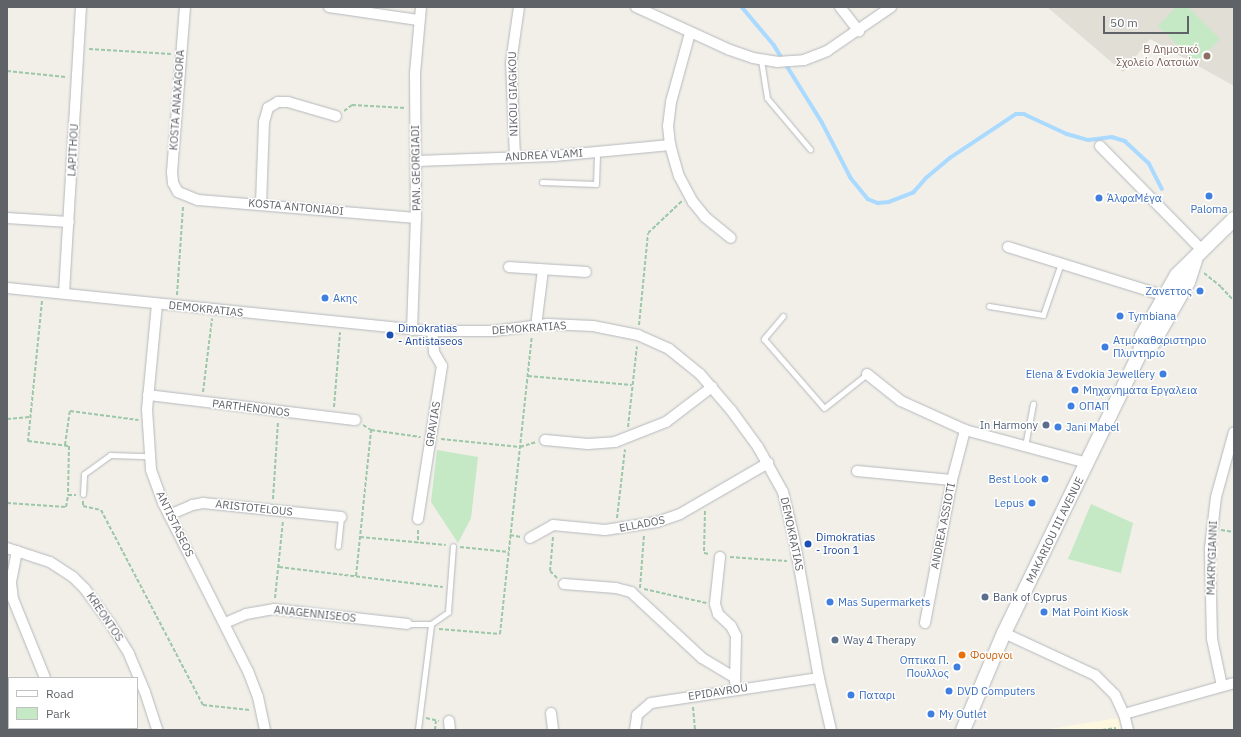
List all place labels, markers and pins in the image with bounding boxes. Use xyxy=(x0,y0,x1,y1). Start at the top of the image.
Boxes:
place label: Β Δημοτικό Σχολείο Λατσιών xyxy=(1116,43,1199,69)
marker: Β Δημοτικό Σχολείο Λατσιών xyxy=(1202,51,1212,61)
place label: ΆλφαΜέγα xyxy=(1107,191,1162,205)
marker: Paloma xyxy=(1204,191,1214,201)
marker: ΆλφαΜέγα xyxy=(1094,193,1104,203)
place label: Paloma xyxy=(1190,202,1228,216)
place label: Ζανεττος xyxy=(1146,284,1192,298)
marker: Ζανεττος xyxy=(1195,286,1205,296)
place label: Ακης xyxy=(333,291,357,305)
marker: Ακης xyxy=(320,293,330,303)
place label: Tymbiana xyxy=(1128,309,1176,323)
marker: Tymbiana xyxy=(1115,311,1125,321)
place label: Dimokratias - Antistaseos xyxy=(398,322,463,348)
marker: Dimokratias - Antistaseos xyxy=(385,330,395,340)
place label: Ατμοκαθαριστηριο Πλυντηριο xyxy=(1113,334,1206,360)
marker: Ατμοκαθαριστηριο Πλυντηριο xyxy=(1100,342,1110,352)
place label: Elena & Evdokia Jewellery xyxy=(1026,367,1155,381)
marker: Elena & Evdokia Jewellery xyxy=(1158,369,1168,379)
place label: Μηχανηματα Εργαλεια xyxy=(1083,383,1197,397)
marker: Μηχανηματα Εργαλεια xyxy=(1070,385,1080,395)
place label: ΟΠΑΠ xyxy=(1079,399,1109,413)
marker: ΟΠΑΠ xyxy=(1066,401,1076,411)
place label: In Harmony xyxy=(980,418,1038,432)
marker: In Harmony xyxy=(1041,420,1051,430)
place label: Jani Mabel xyxy=(1066,420,1119,434)
marker: Jani Mabel xyxy=(1053,422,1063,432)
place label: Best Look xyxy=(989,472,1037,486)
marker: Best Look xyxy=(1040,474,1050,484)
place label: Lepus xyxy=(995,496,1024,510)
marker: Lepus xyxy=(1027,498,1037,508)
place label: Dimokratias - Iroon 1 xyxy=(816,531,875,557)
marker: Dimokratias - Iroon 1 xyxy=(803,539,813,549)
place label: Bank of Cyprus xyxy=(993,590,1067,604)
marker: Bank of Cyprus xyxy=(980,592,990,602)
place label: Mas Supermarkets xyxy=(838,595,930,609)
marker: Mas Supermarkets xyxy=(825,597,835,607)
place label: Mat Point Kiosk xyxy=(1052,605,1128,619)
marker: Mat Point Kiosk xyxy=(1039,607,1049,617)
place label: Way 4 Therapy xyxy=(843,633,916,647)
marker: Way 4 Therapy xyxy=(830,635,840,645)
place label: Φουρνοι xyxy=(970,648,1013,662)
marker: Φουρνοι xyxy=(957,650,967,660)
place label: Οπτικα Π. Πουλλος xyxy=(900,654,949,680)
marker: Οπτικα Π. Πουλλος xyxy=(952,662,962,672)
place label: DVD Computers xyxy=(957,684,1035,698)
marker: DVD Computers xyxy=(944,686,954,696)
place label: Παταρι xyxy=(859,688,895,702)
marker: Παταρι xyxy=(846,690,856,700)
place label: My Outlet xyxy=(939,707,987,721)
marker: My Outlet xyxy=(926,709,936,719)

